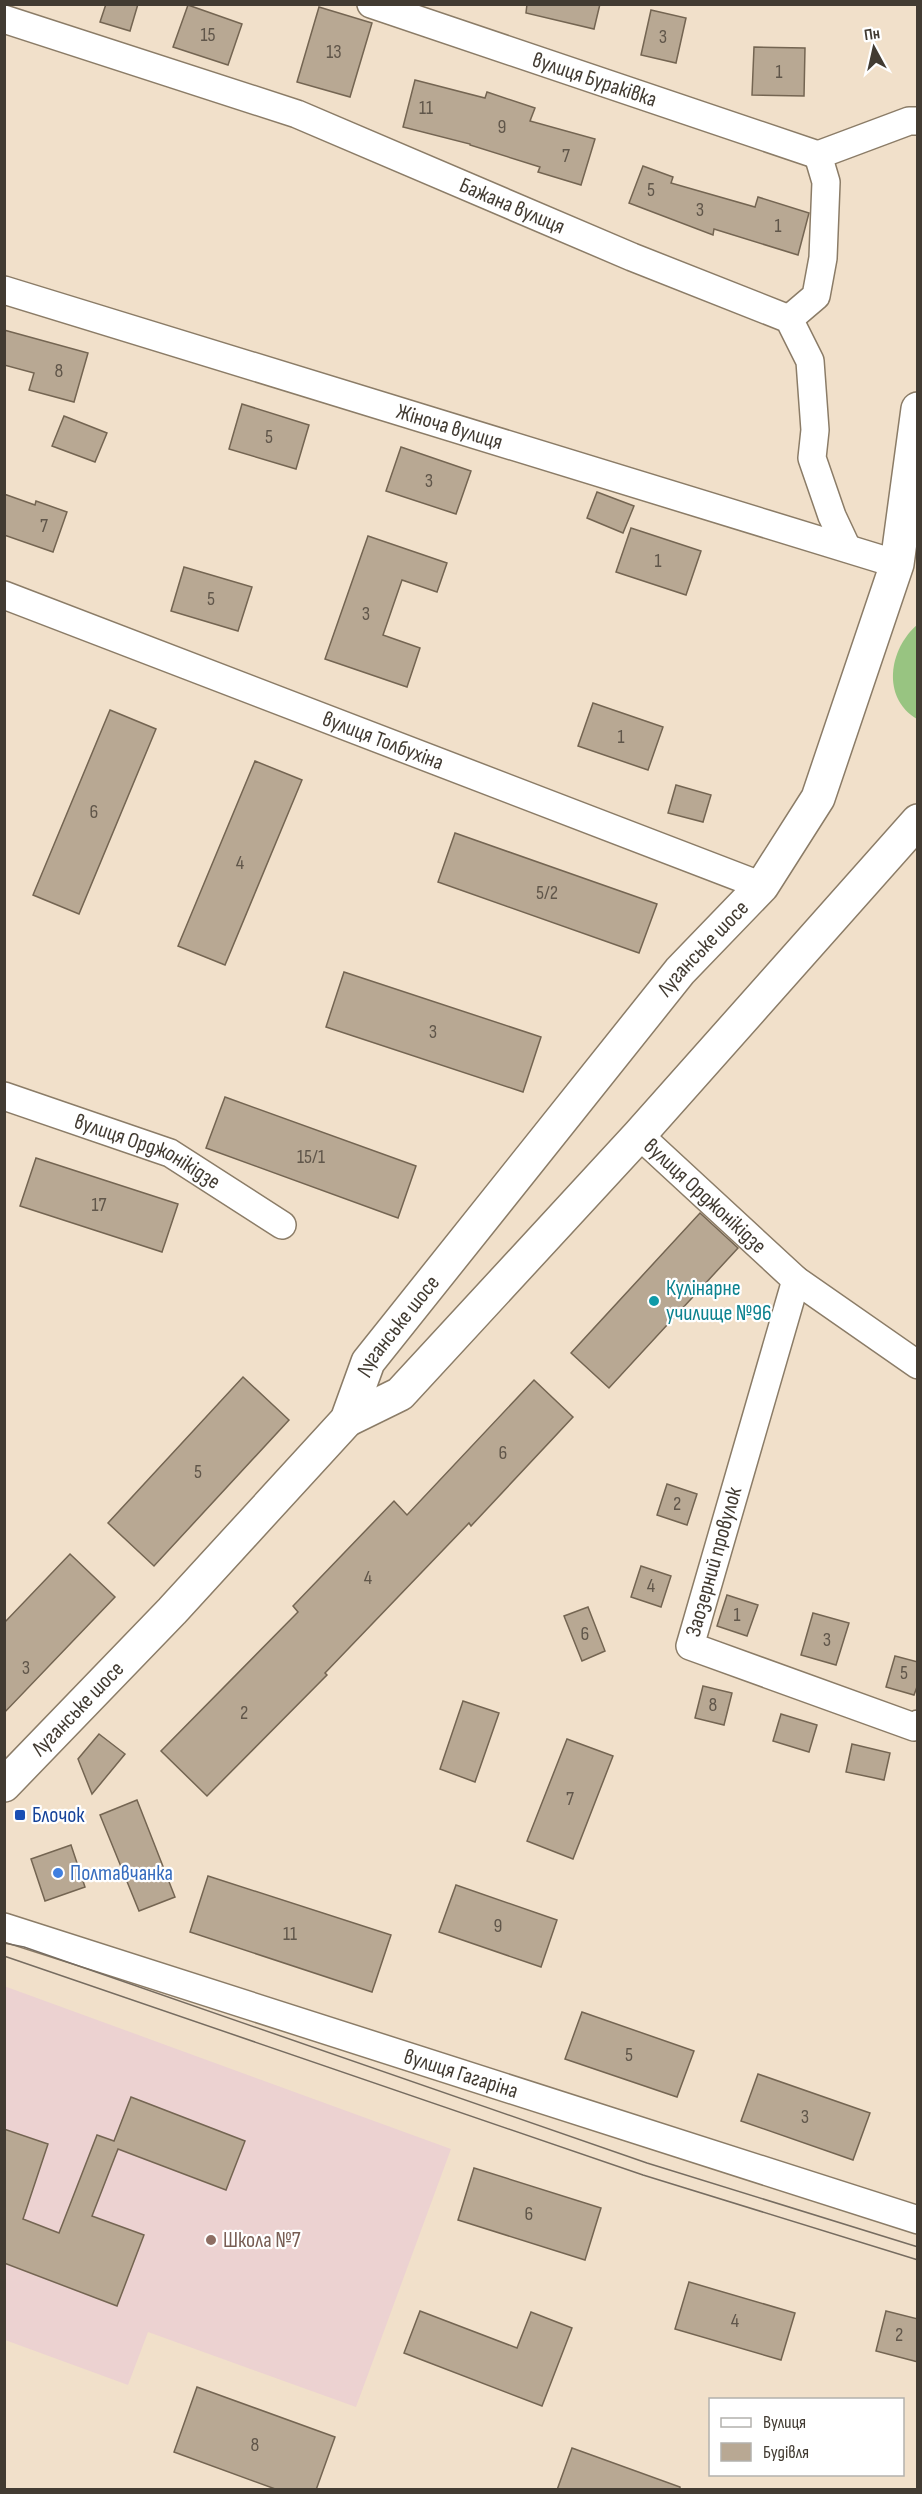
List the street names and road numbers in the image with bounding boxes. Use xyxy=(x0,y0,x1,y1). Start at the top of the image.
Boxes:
street label: вулиця Бураківка xyxy=(529,46,660,113)
street label: Бажана вулиця xyxy=(455,171,569,240)
street label: Жіноча вулиця xyxy=(393,398,506,456)
street label: вулиця Толбухіна xyxy=(319,705,447,776)
street label: Луганське шосе xyxy=(651,895,754,1003)
street label: вулиця Орджонікідзе xyxy=(71,1108,225,1195)
street label: вулиця Орджонікідзе xyxy=(638,1133,772,1259)
street label: Луганське шосе xyxy=(350,1270,445,1381)
street label: Заозерний провулок xyxy=(680,1483,748,1640)
street label: Луганське шосе xyxy=(25,1656,130,1763)
street label: вулиця Гагаріна xyxy=(401,2043,522,2104)

